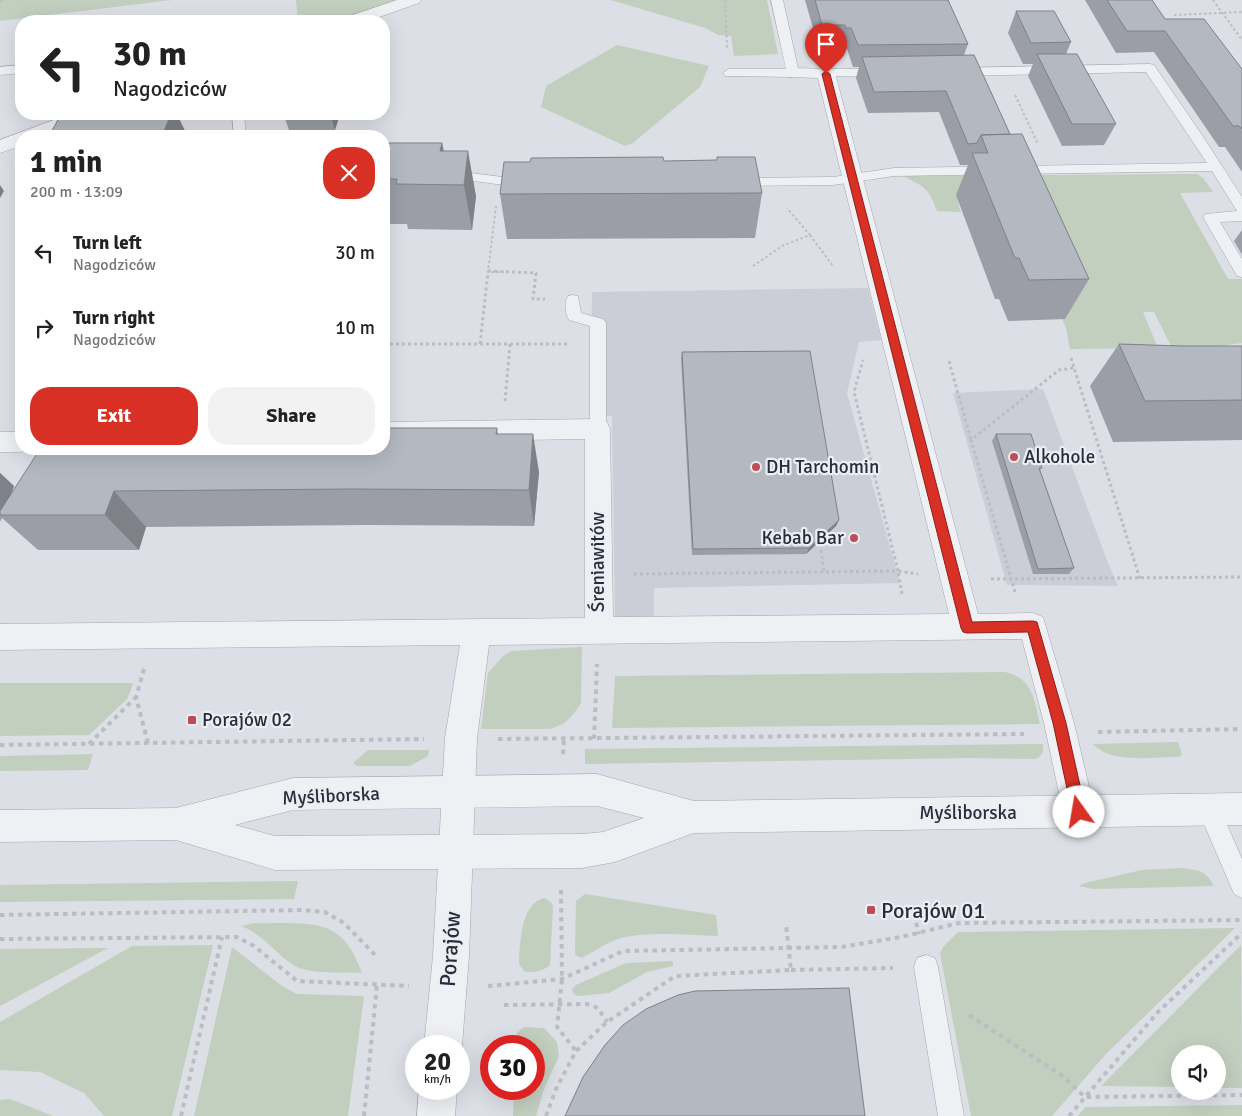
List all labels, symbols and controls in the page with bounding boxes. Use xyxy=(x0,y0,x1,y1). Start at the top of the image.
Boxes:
pin xyxy=(805,23,847,74)
icon: arrive xyxy=(812,30,840,58)
text: 30 m xyxy=(113,32,187,75)
icon: left xyxy=(30,35,95,100)
text: Nagodziców xyxy=(113,75,227,102)
text: 1 min xyxy=(30,144,102,181)
button: close xyxy=(323,147,375,199)
text: 200 m · 13:09 xyxy=(30,182,123,202)
text: Turn left xyxy=(73,231,142,255)
icon: left xyxy=(30,239,58,267)
text: 30 m xyxy=(335,241,375,265)
text: Nagodziców xyxy=(73,255,156,275)
text: Turn right xyxy=(73,306,155,330)
icon: right xyxy=(30,314,58,342)
text: 10 m xyxy=(335,316,375,340)
text: Nagodziców xyxy=(73,330,156,350)
button: Exit xyxy=(30,387,198,445)
button: Share xyxy=(208,387,375,445)
place label: Alkohole xyxy=(1024,445,1095,469)
marker: Alkohole xyxy=(1008,451,1020,463)
place label: DH Tarchomin xyxy=(766,455,879,479)
marker: DH Tarchomin xyxy=(750,461,762,473)
street label: Śreniawitów xyxy=(586,511,610,612)
place label: Kebab Bar xyxy=(762,526,844,550)
marker: Kebab Bar xyxy=(848,532,860,544)
place label: Porajów 02 xyxy=(202,708,292,732)
marker: Porajów 02 xyxy=(186,714,198,726)
street label: Myśliborska xyxy=(282,781,380,811)
position arrow xyxy=(1052,785,1104,837)
street label: Myśliborska xyxy=(919,801,1017,825)
place label: Porajów 01 xyxy=(881,897,985,924)
marker: Porajów 01 xyxy=(865,904,877,916)
street label: Porajów xyxy=(434,910,466,988)
speed limit sign: 30 xyxy=(480,1035,545,1100)
map controls xyxy=(1171,1045,1226,1100)
button: sound xyxy=(1171,1045,1226,1100)
text: 20 xyxy=(424,1046,451,1077)
text: km/h xyxy=(424,1072,451,1087)

